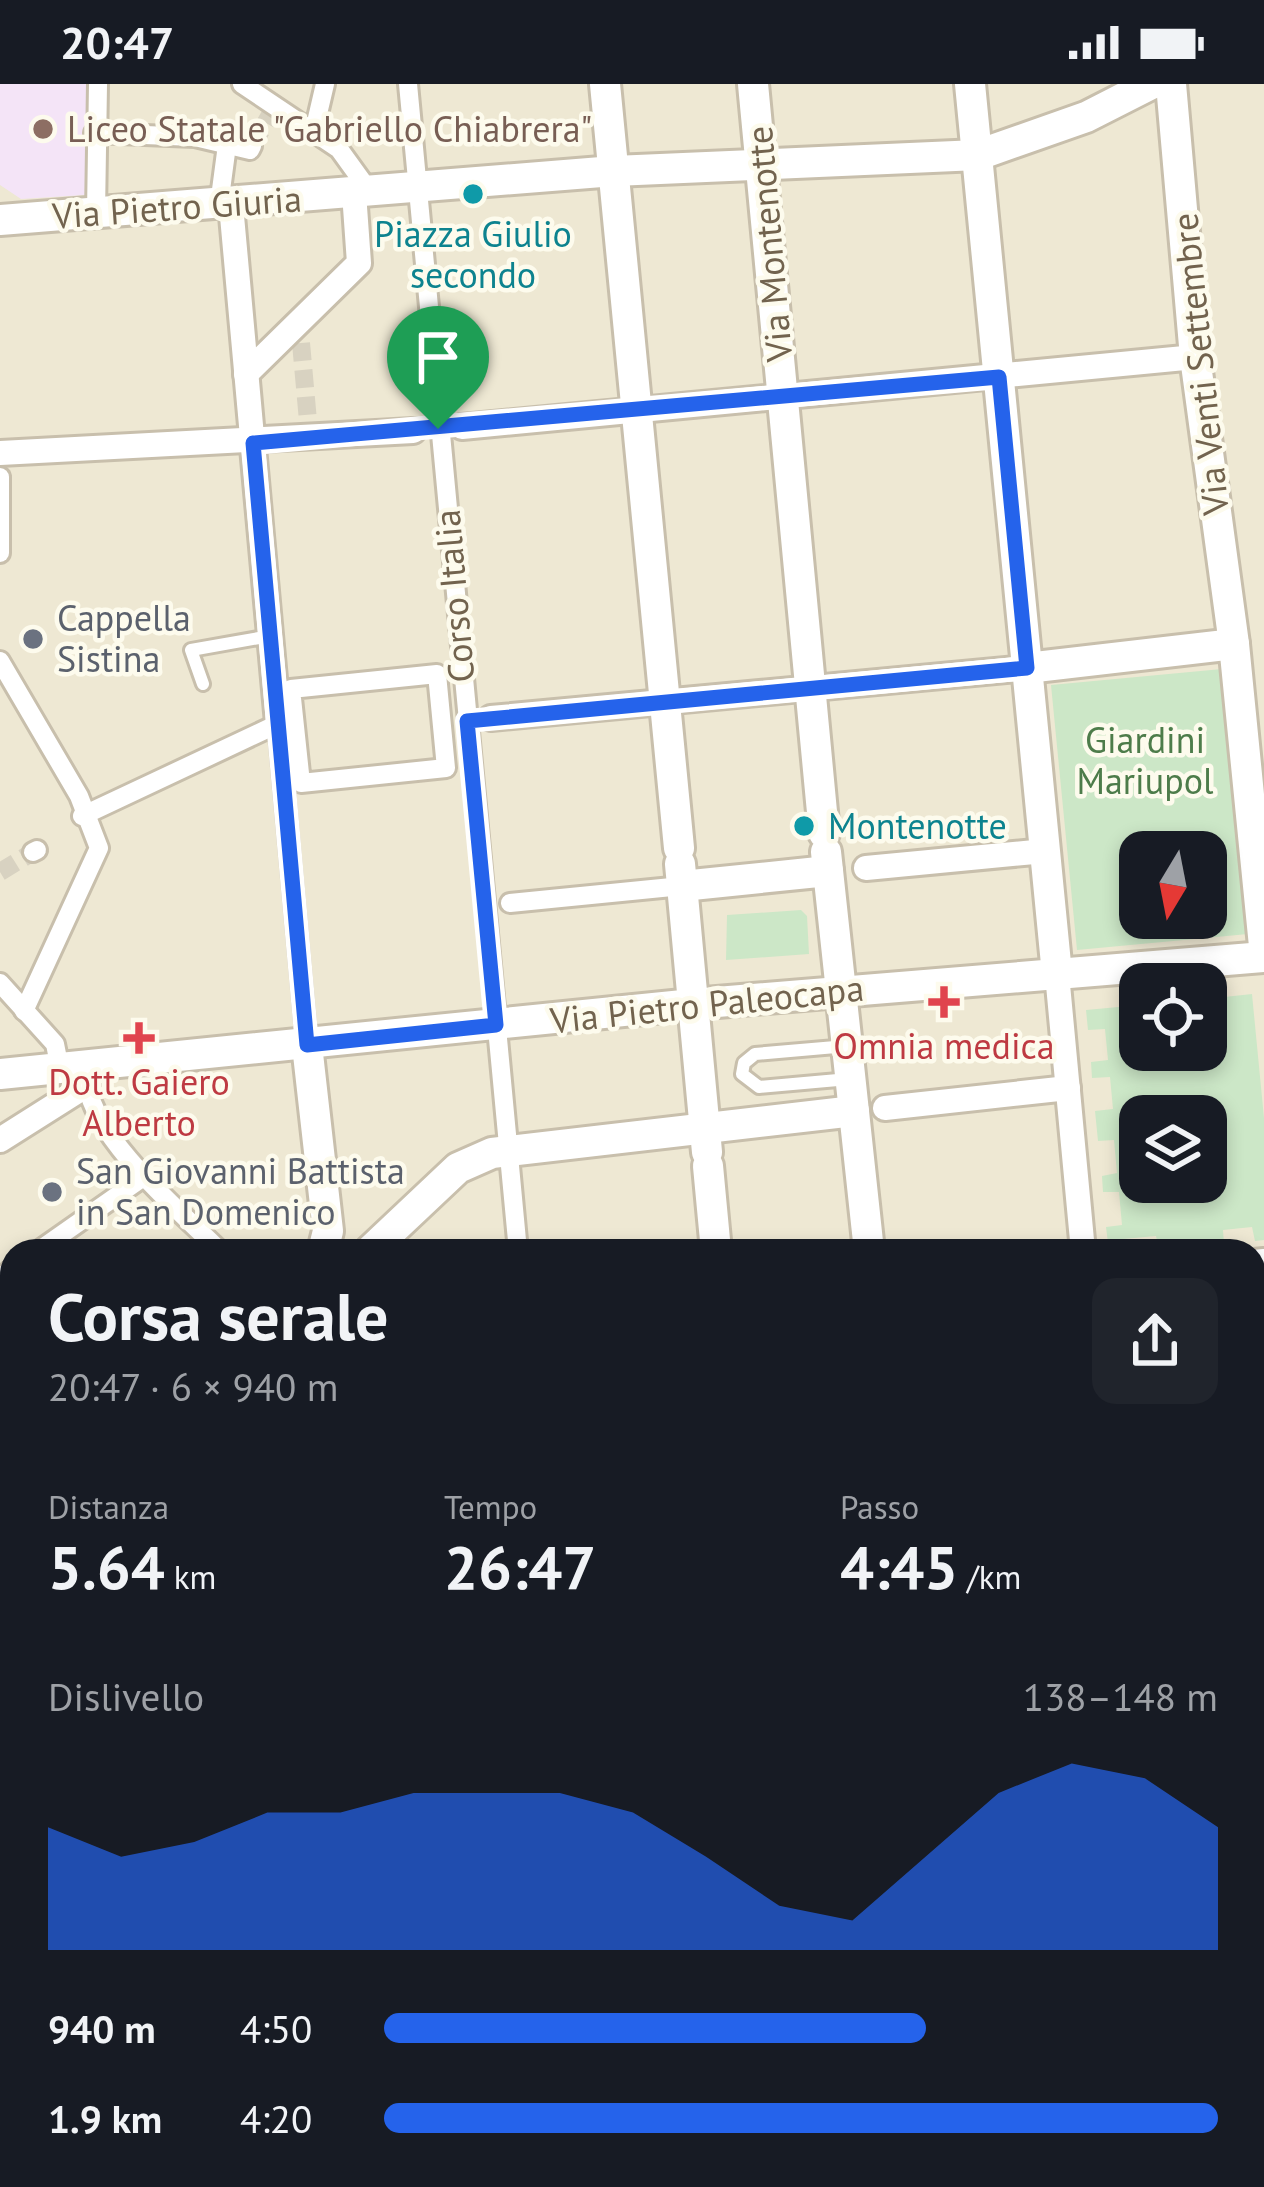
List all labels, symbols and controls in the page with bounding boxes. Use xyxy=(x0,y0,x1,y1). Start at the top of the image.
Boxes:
text: 20:47 xyxy=(60,13,174,71)
place label: Liceo Statale "Gabriello Chiabrera" xyxy=(67,105,592,152)
marker: Liceo Statale "Gabriello Chiabrera" xyxy=(30,116,56,142)
street label: Via Montenotte xyxy=(735,124,802,365)
street label: Via Pietro Giuria xyxy=(50,174,303,239)
marker: Piazza Giulio secondo xyxy=(460,181,486,207)
place label: Piazza Giulio secondo xyxy=(374,210,572,298)
street label: Via Venti Settembre xyxy=(1160,211,1239,518)
pin xyxy=(387,306,489,429)
icon: arrive xyxy=(405,324,471,390)
street label: Corso Italia xyxy=(423,508,484,684)
place label: Cappella Sistina xyxy=(57,594,191,682)
marker: Cappella Sistina xyxy=(20,626,46,652)
park label: Giardini Mariupol xyxy=(1077,716,1214,804)
place label: Montenotte xyxy=(828,802,1007,849)
marker: Montenotte xyxy=(791,813,817,839)
north arrow xyxy=(1119,831,1227,939)
map controls xyxy=(1119,831,1227,1203)
button: locate xyxy=(1119,963,1227,1071)
street label: Via Pietro Paleocapa xyxy=(547,964,866,1043)
marker: Omnia medica xyxy=(928,986,960,1018)
marker: Dott. Gaiero Alberto xyxy=(123,1022,155,1054)
place label: Omnia medica xyxy=(833,1022,1055,1069)
place label: Dott. Gaiero Alberto xyxy=(48,1058,230,1146)
button: layers xyxy=(1119,1095,1227,1203)
place label: San Giovanni Battista in San Domenico xyxy=(76,1147,405,1235)
marker: San Giovanni Battista in San Domenico xyxy=(39,1179,65,1205)
text: Corsa serale xyxy=(48,1273,389,1358)
button: share xyxy=(1092,1278,1218,1404)
text: 20:47 · 6 × 940 m xyxy=(48,1361,338,1412)
text: Distanza xyxy=(48,1485,169,1528)
text: Tempo xyxy=(444,1485,537,1528)
text: Passo xyxy=(840,1485,919,1528)
text: 5.64 xyxy=(48,1528,165,1606)
text: 26:47 xyxy=(444,1528,596,1606)
text: 4:45 xyxy=(840,1528,958,1606)
text: km xyxy=(165,1555,216,1598)
text: /km xyxy=(958,1555,1021,1598)
text: Dislivello xyxy=(48,1671,204,1722)
text: 138–148 m xyxy=(1023,1671,1218,1722)
text: 940 m xyxy=(48,2003,156,2054)
text: 4:50 xyxy=(240,2003,312,2054)
text: 1.9 km xyxy=(48,2093,162,2144)
text: 4:20 xyxy=(240,2093,312,2144)

